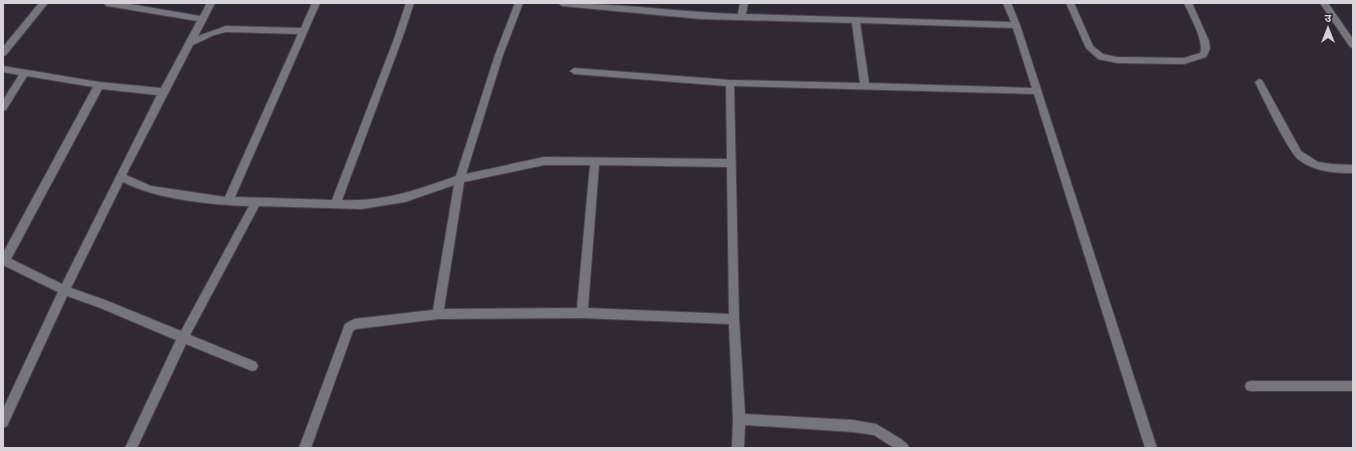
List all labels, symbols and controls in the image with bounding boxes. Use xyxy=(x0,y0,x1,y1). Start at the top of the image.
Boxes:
north arrow xyxy=(1308,8,1348,48)
text: उ xyxy=(1325,12,1332,25)

